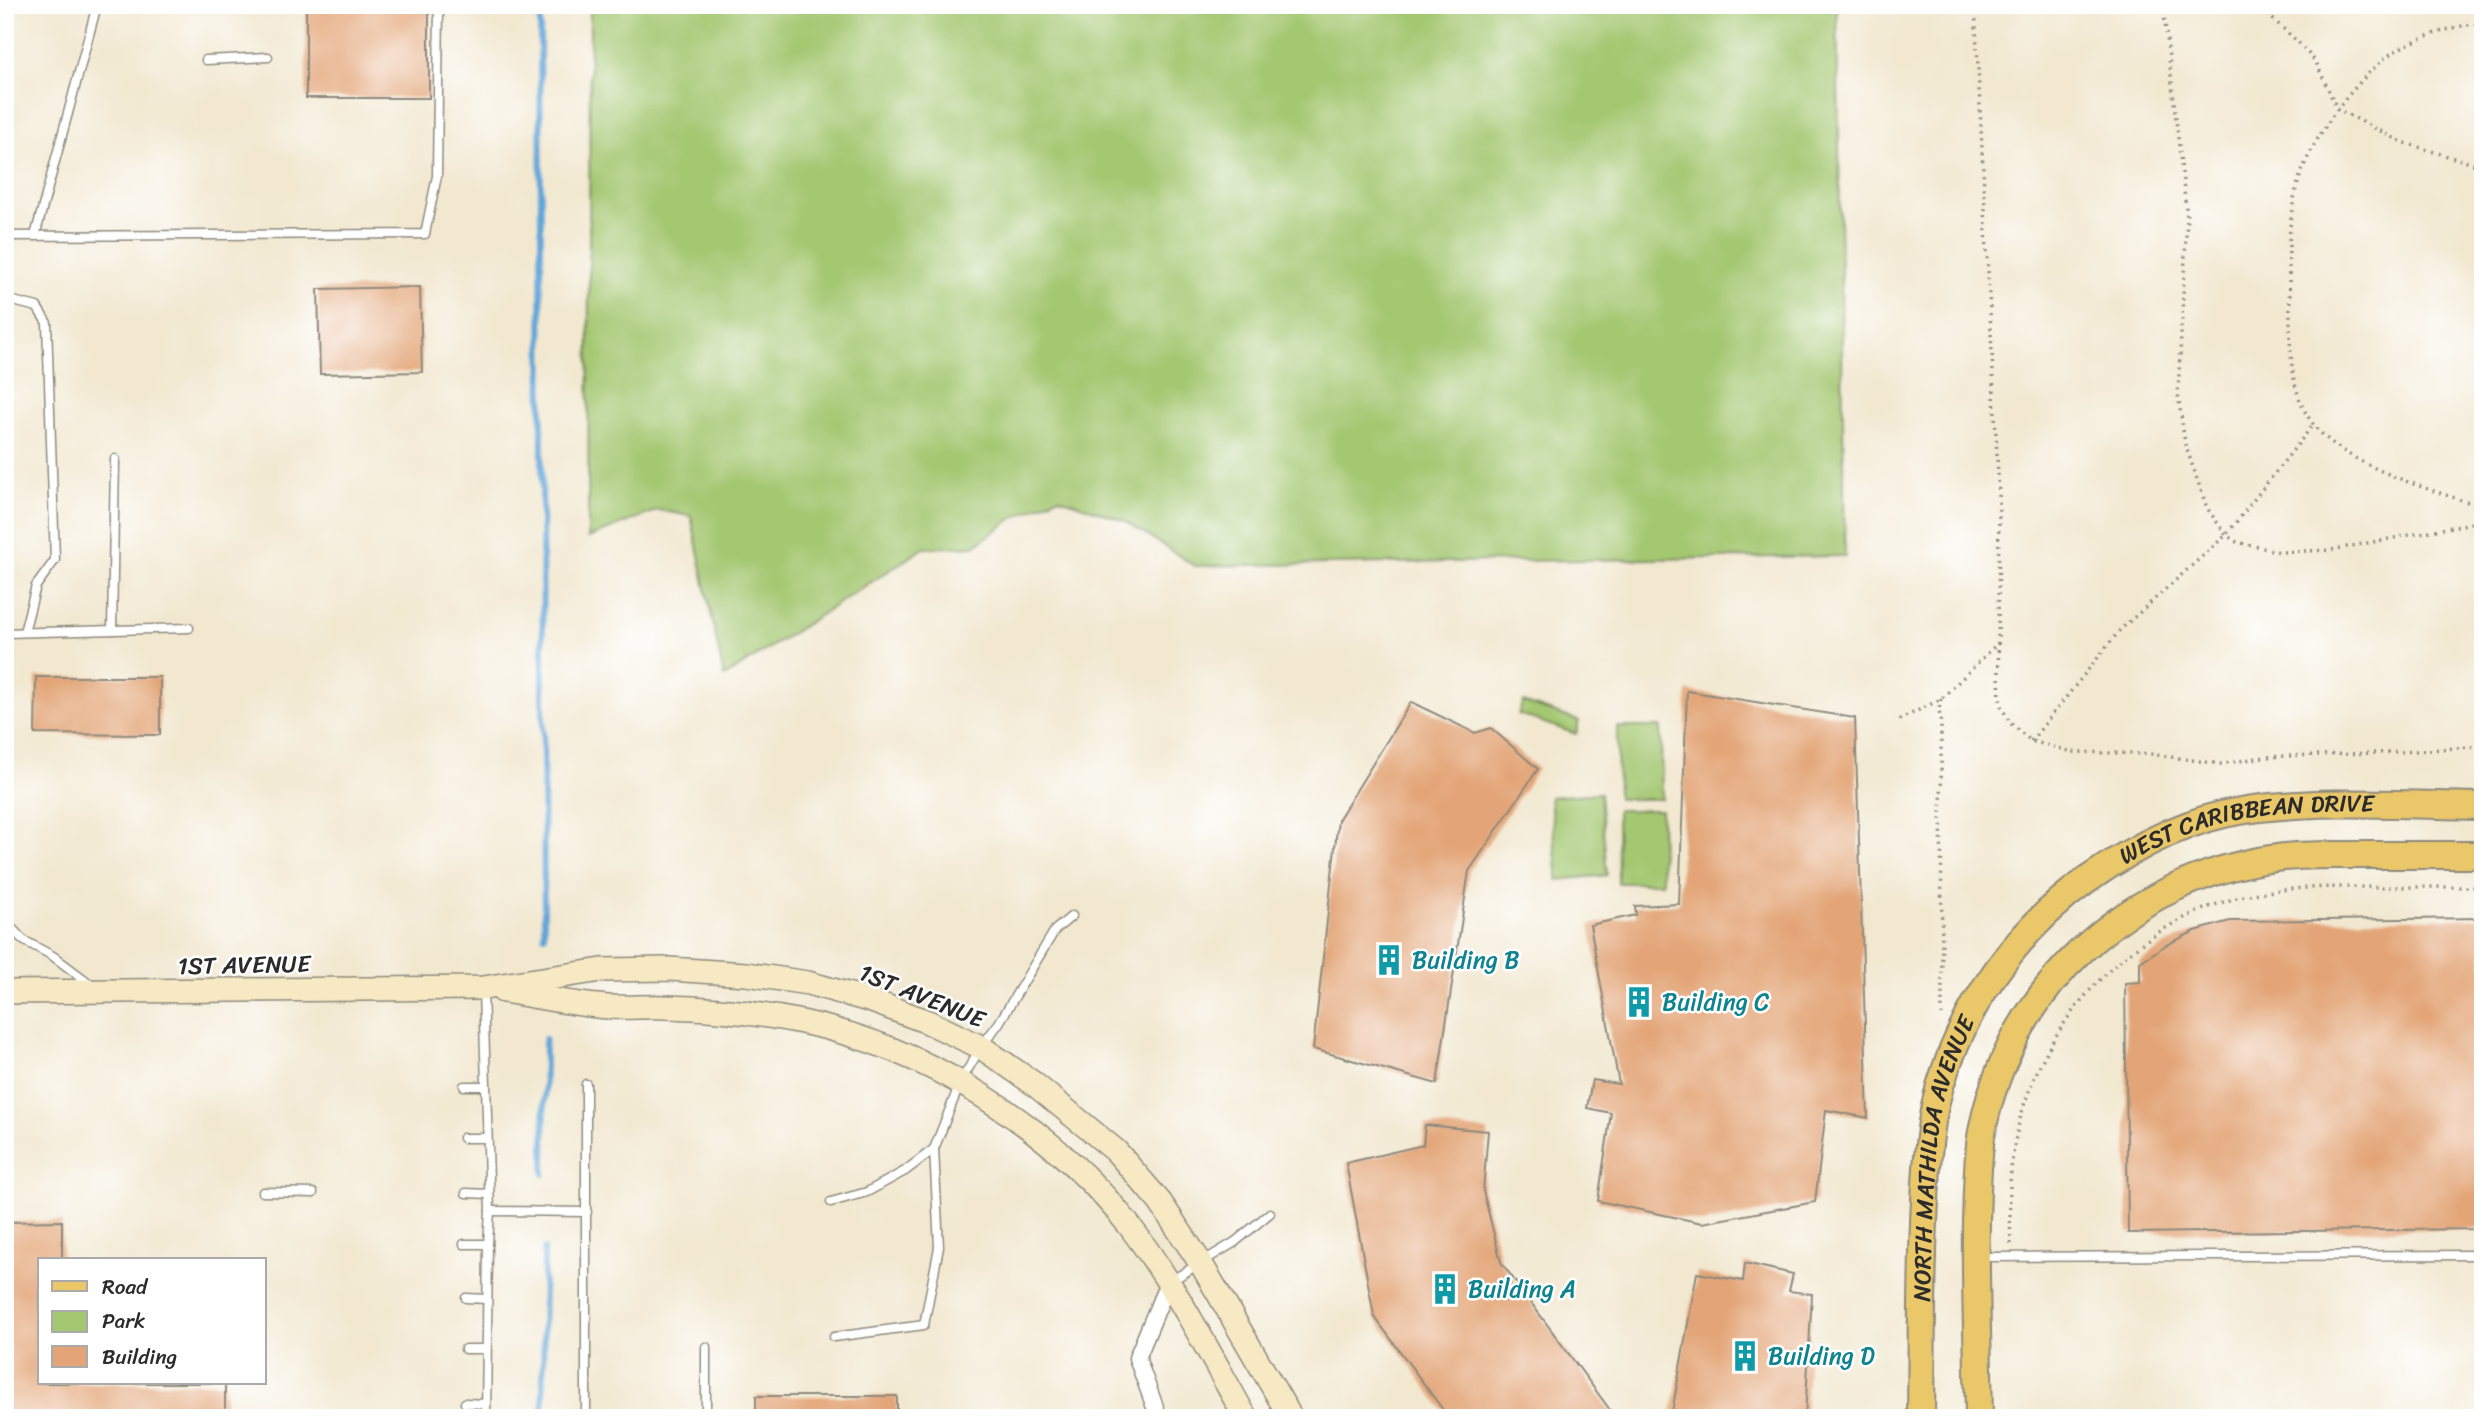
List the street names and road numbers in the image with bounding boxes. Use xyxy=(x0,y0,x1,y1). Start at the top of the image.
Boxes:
street label: WEST CARIBBEAN DRIVE xyxy=(2111,782,2376,876)
street label: 1ST AVENUE xyxy=(177,943,312,987)
street label: 1ST AVENUE xyxy=(853,952,993,1041)
street label: NORTH MATHILDA AVENUE xyxy=(1901,1006,1988,1302)

